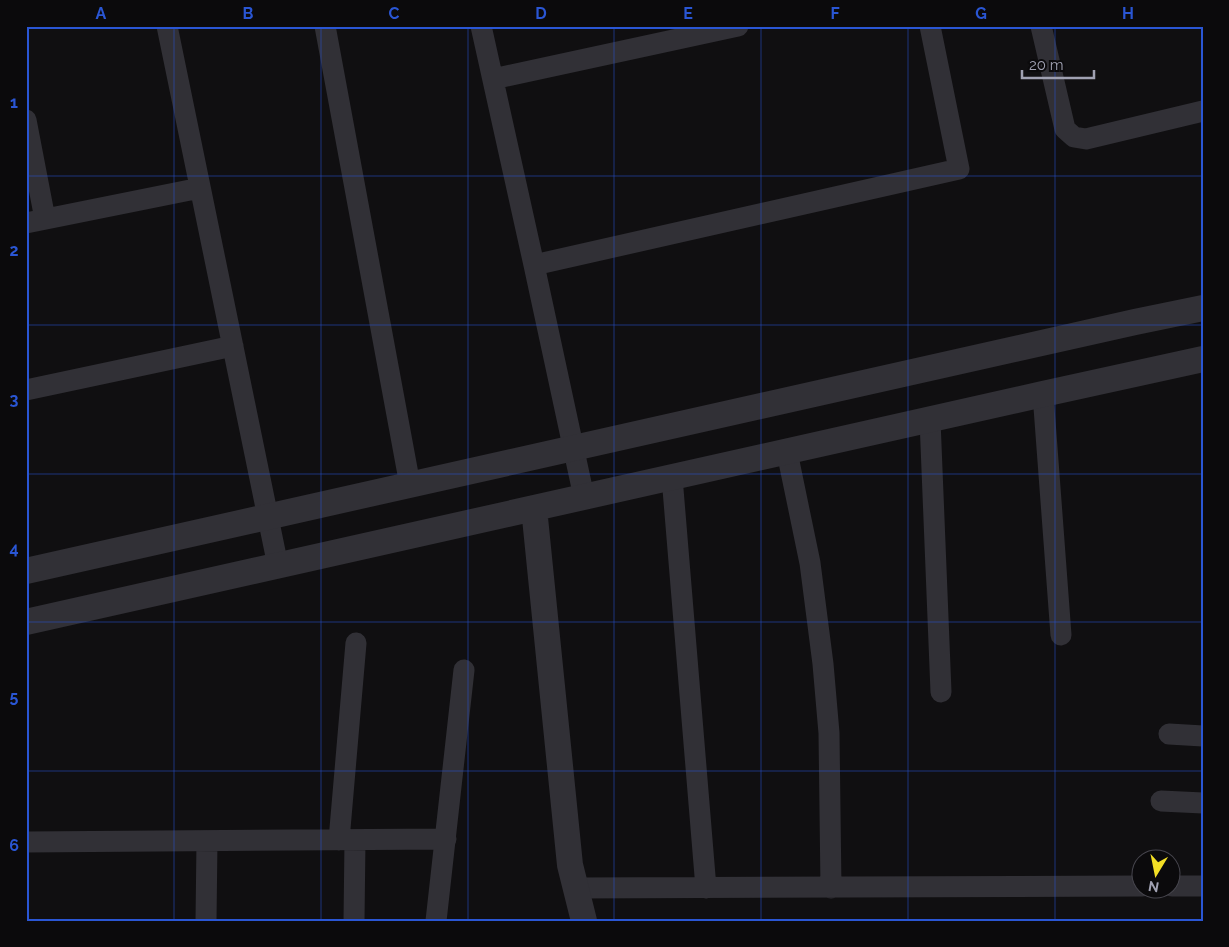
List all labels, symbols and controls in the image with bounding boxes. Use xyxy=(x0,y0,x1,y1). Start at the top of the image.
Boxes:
text: A xyxy=(96,4,107,23)
text: B xyxy=(243,4,254,23)
text: C xyxy=(389,4,400,23)
text: D xyxy=(535,4,547,23)
text: E xyxy=(683,4,693,23)
text: F xyxy=(830,4,840,23)
text: G xyxy=(975,4,987,23)
text: H xyxy=(1122,4,1134,23)
scale bar xyxy=(1022,48,1094,80)
text: 20 m xyxy=(1029,56,1064,74)
text: 1 xyxy=(10,93,18,112)
text: 2 xyxy=(9,241,19,260)
text: 3 xyxy=(10,390,19,409)
text: 4 xyxy=(9,539,19,558)
text: 5 xyxy=(10,687,19,706)
text: 6 xyxy=(9,836,19,855)
north arrow xyxy=(1132,850,1182,900)
text: N xyxy=(1147,878,1160,896)

